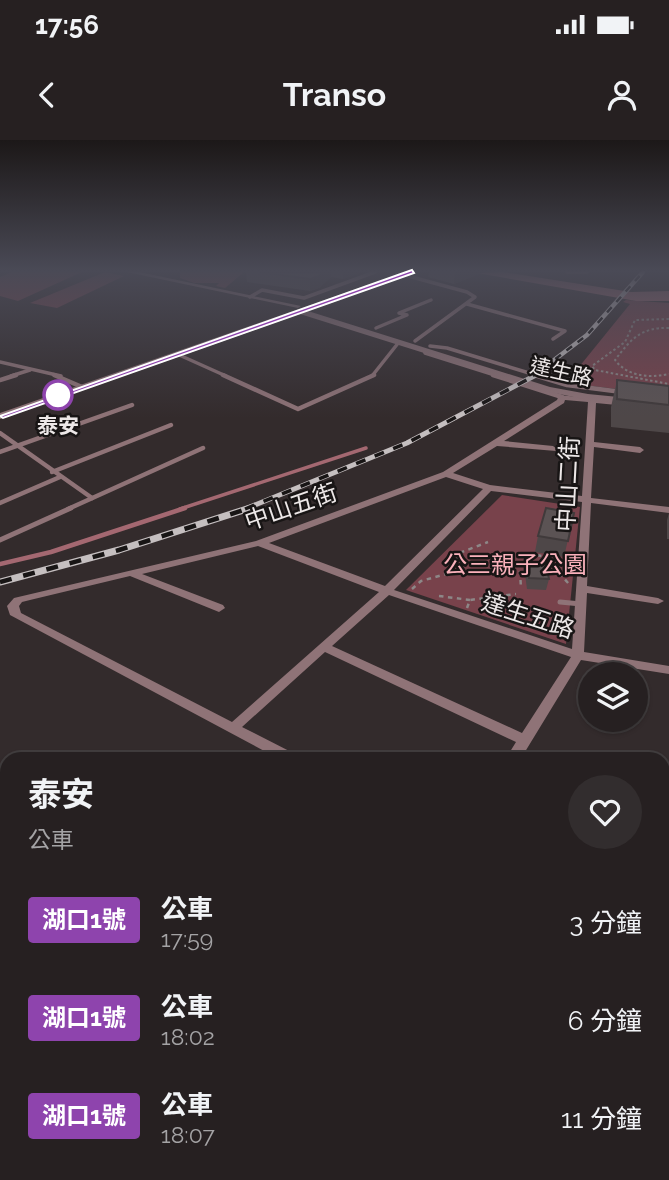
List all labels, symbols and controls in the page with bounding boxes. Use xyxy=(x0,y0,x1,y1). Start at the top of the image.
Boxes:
text: 17:56 xyxy=(35,10,99,40)
icon: back xyxy=(28,76,66,114)
text: Transo xyxy=(283,76,386,113)
icon: person xyxy=(603,76,641,114)
street label: 達生路 xyxy=(528,352,595,391)
marker: 泰安 xyxy=(43,380,73,410)
place label: 泰安 xyxy=(37,413,79,438)
street label: 中山二街 xyxy=(551,435,584,533)
street label: 中山五街 xyxy=(241,477,341,536)
park label: 公三親子公園 xyxy=(443,550,587,579)
street label: 達生五路 xyxy=(478,587,578,644)
map controls xyxy=(578,662,648,732)
button: layers xyxy=(578,662,648,732)
text: 泰安 xyxy=(28,775,94,814)
button: heart xyxy=(568,775,642,849)
text: 公車 xyxy=(28,826,74,853)
text: 公車 xyxy=(161,894,213,924)
text: 湖口1號 xyxy=(42,905,126,934)
text: 3 分鐘 xyxy=(569,908,642,938)
text: 17:59 xyxy=(161,925,213,952)
text: 公車 xyxy=(161,992,213,1022)
text: 湖口1號 xyxy=(42,1003,126,1032)
text: 6 分鐘 xyxy=(568,1006,642,1036)
text: 18:02 xyxy=(161,1023,215,1050)
text: 公車 xyxy=(161,1090,213,1120)
text: 湖口1號 xyxy=(42,1101,126,1130)
text: 11 分鐘 xyxy=(561,1104,642,1134)
text: 18:07 xyxy=(161,1121,215,1148)

